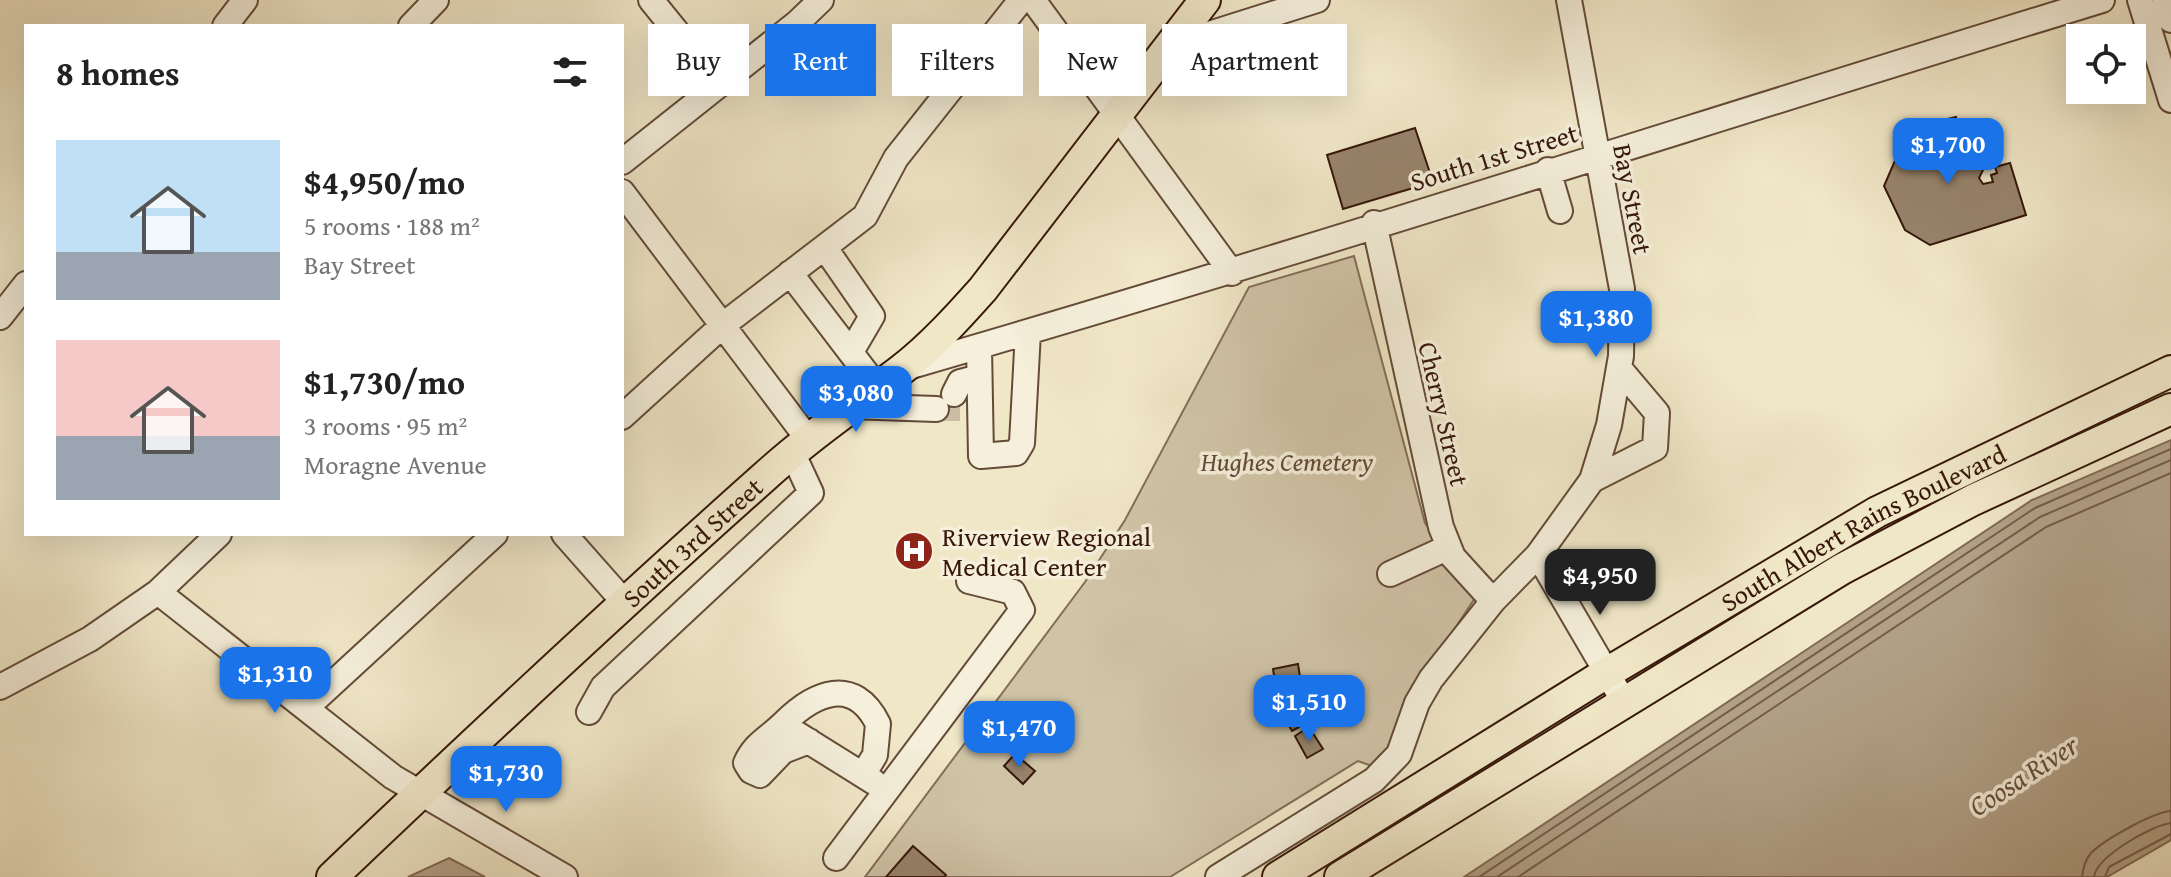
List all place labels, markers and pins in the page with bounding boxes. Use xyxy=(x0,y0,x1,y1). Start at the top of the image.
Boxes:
pin: $1,700 xyxy=(1883,118,2013,186)
pin: $1,380 xyxy=(1531,291,1661,359)
pin: $3,080 xyxy=(791,366,921,434)
place label: Riverview Regional Medical Center xyxy=(942,517,1151,586)
hospital icon: Riverview Regional Medical Center xyxy=(893,530,935,572)
pin: $4,950 xyxy=(1535,549,1665,617)
pin: $1,310 xyxy=(210,647,340,715)
pin: $1,510 xyxy=(1244,675,1374,743)
pin: $1,470 xyxy=(954,701,1084,769)
pin: $1,730 xyxy=(441,746,571,814)

